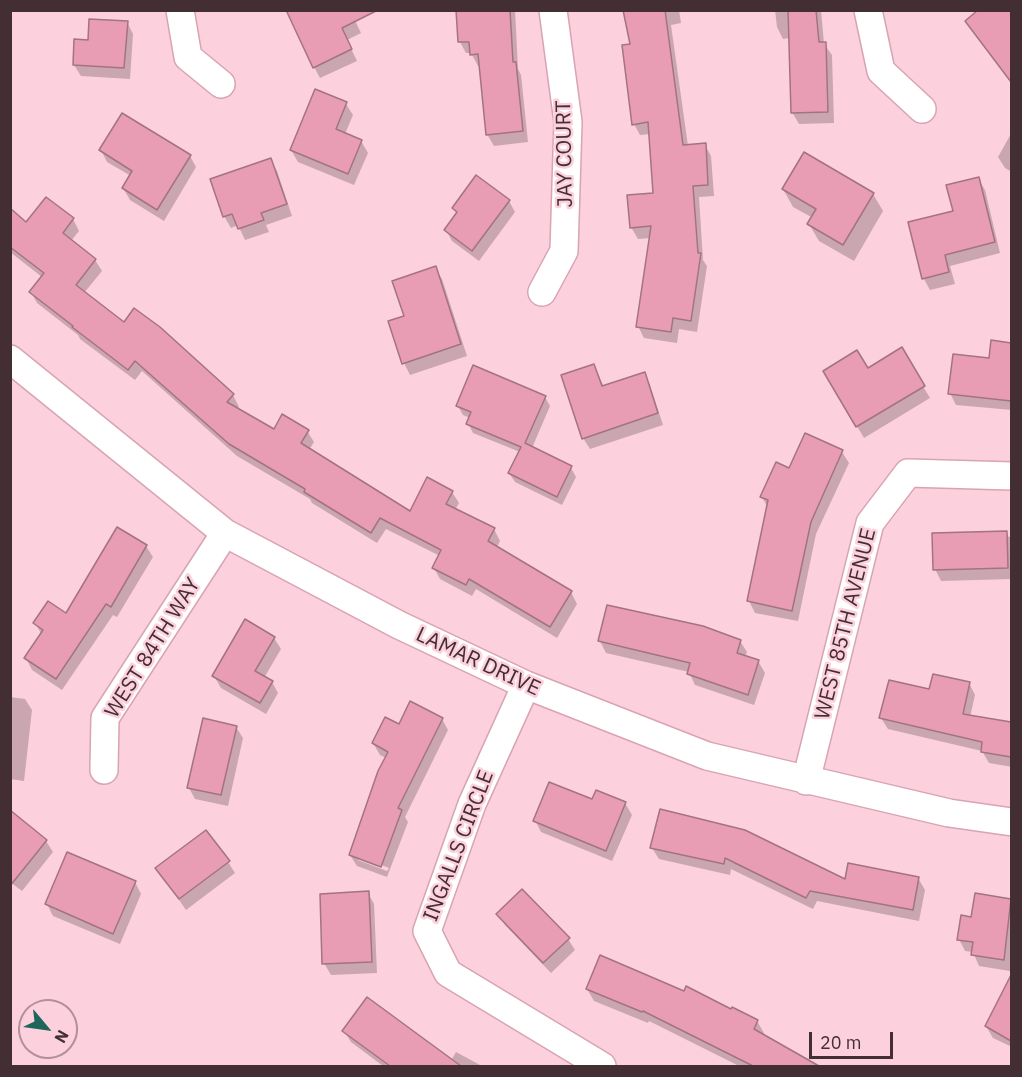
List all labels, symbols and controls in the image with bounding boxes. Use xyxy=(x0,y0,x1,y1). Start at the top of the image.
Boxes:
street label: JAY COURT xyxy=(551,100,579,208)
street label: WEST 85TH AVENUE xyxy=(810,526,882,722)
street label: WEST 84TH WAY xyxy=(100,573,206,723)
street label: LAMAR DRIVE xyxy=(412,622,544,702)
street label: INGALLS CIRCLE xyxy=(419,767,499,925)
north arrow xyxy=(18,999,78,1059)
scale bar xyxy=(812,1020,896,1058)
text: N xyxy=(50,1027,74,1047)
text: 20 m xyxy=(820,1031,862,1054)

